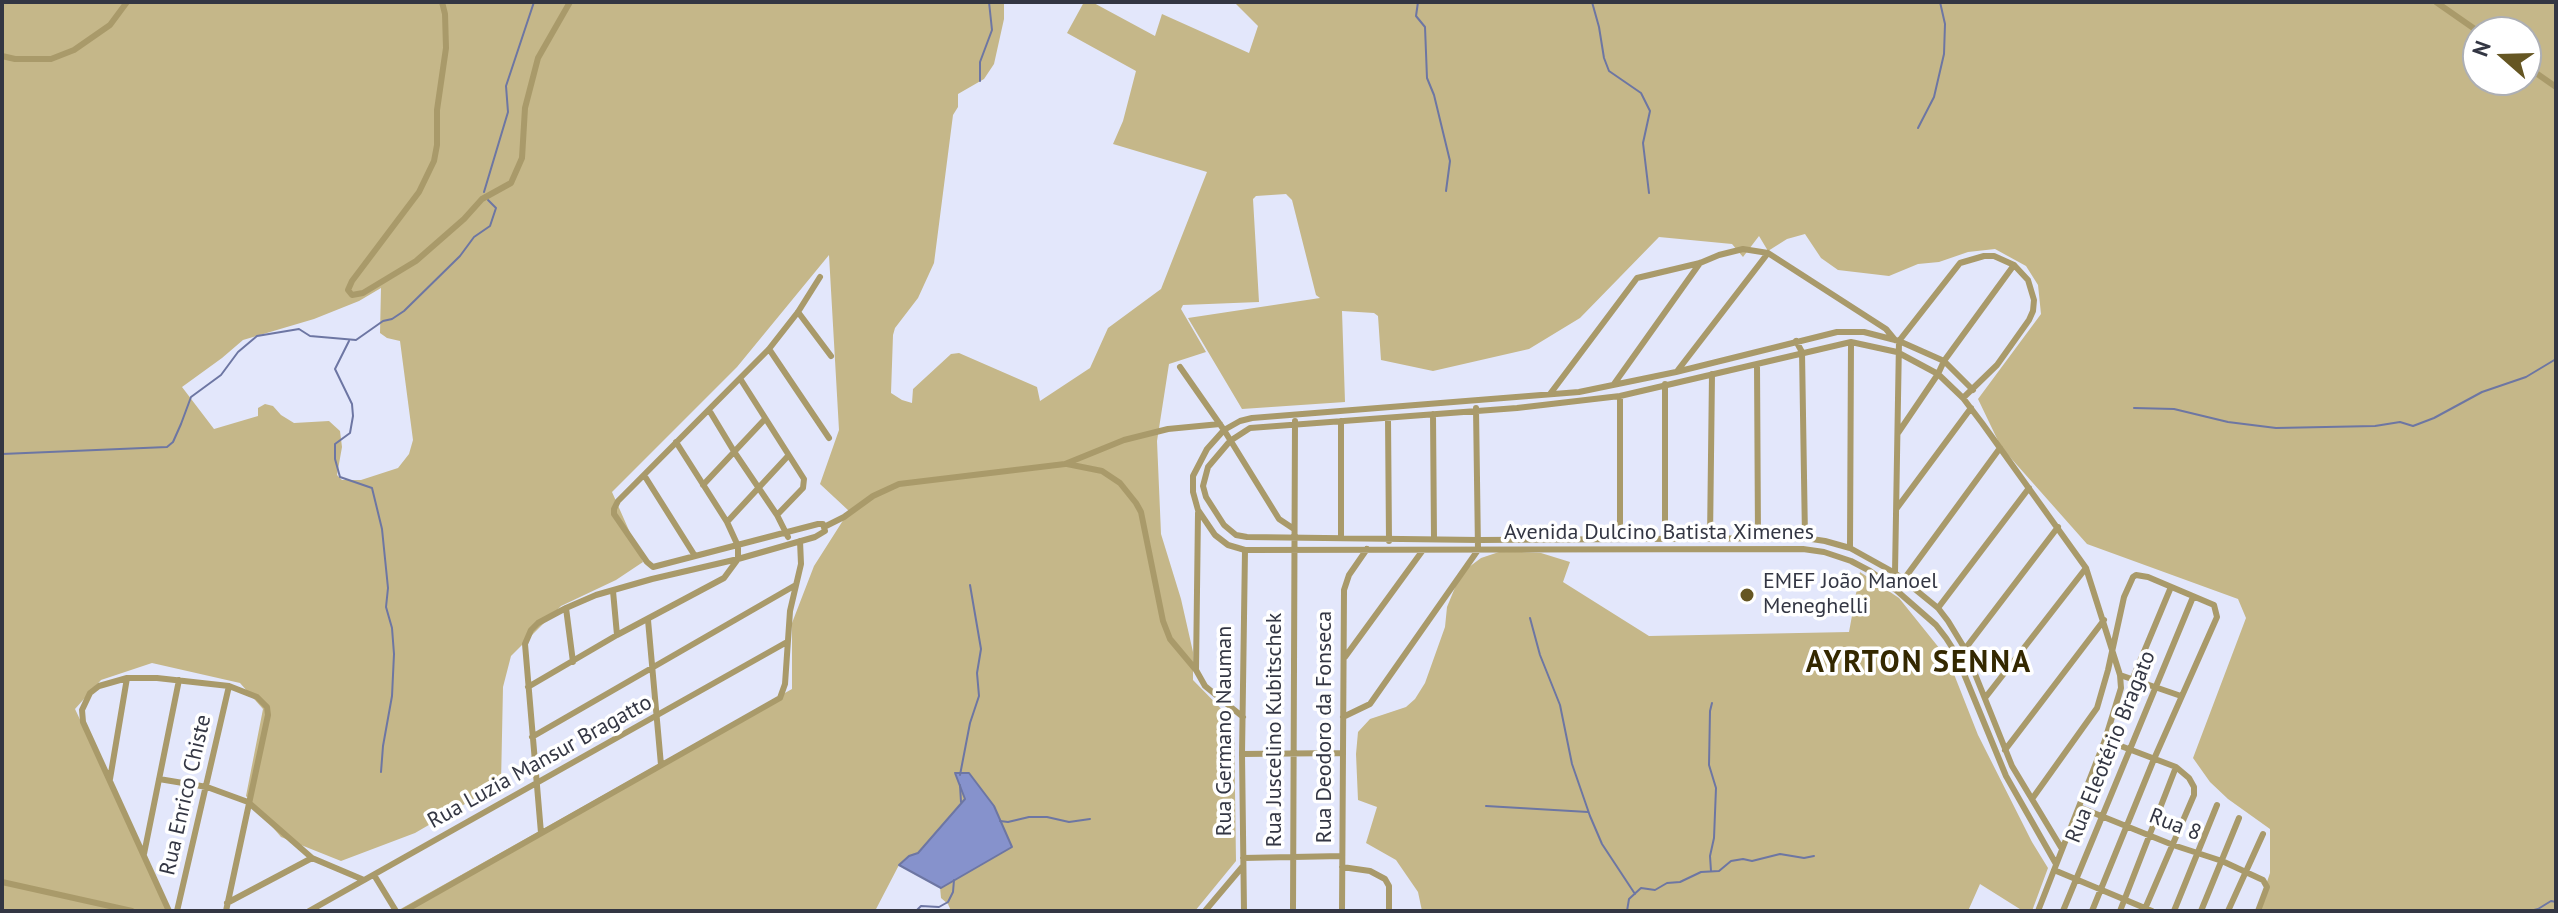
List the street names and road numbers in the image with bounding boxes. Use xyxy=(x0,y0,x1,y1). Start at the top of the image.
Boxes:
street label: Avenida Dulcino Batista Ximenes xyxy=(1504,520,1814,546)
street label: Rua Deodoro da Fonseca xyxy=(1312,611,1338,843)
street label: Rua Juscelino Kubitschek xyxy=(1262,613,1288,847)
street label: Rua Germano Nauman xyxy=(1212,626,1238,836)
street label: Rua Eleotério Bragato xyxy=(2060,647,2162,847)
street label: Rua Luzia Mansur Bragatto xyxy=(423,689,657,835)
street label: Rua Enrico Chiste xyxy=(155,712,217,878)
street label: Rua 8 xyxy=(2145,803,2205,847)

